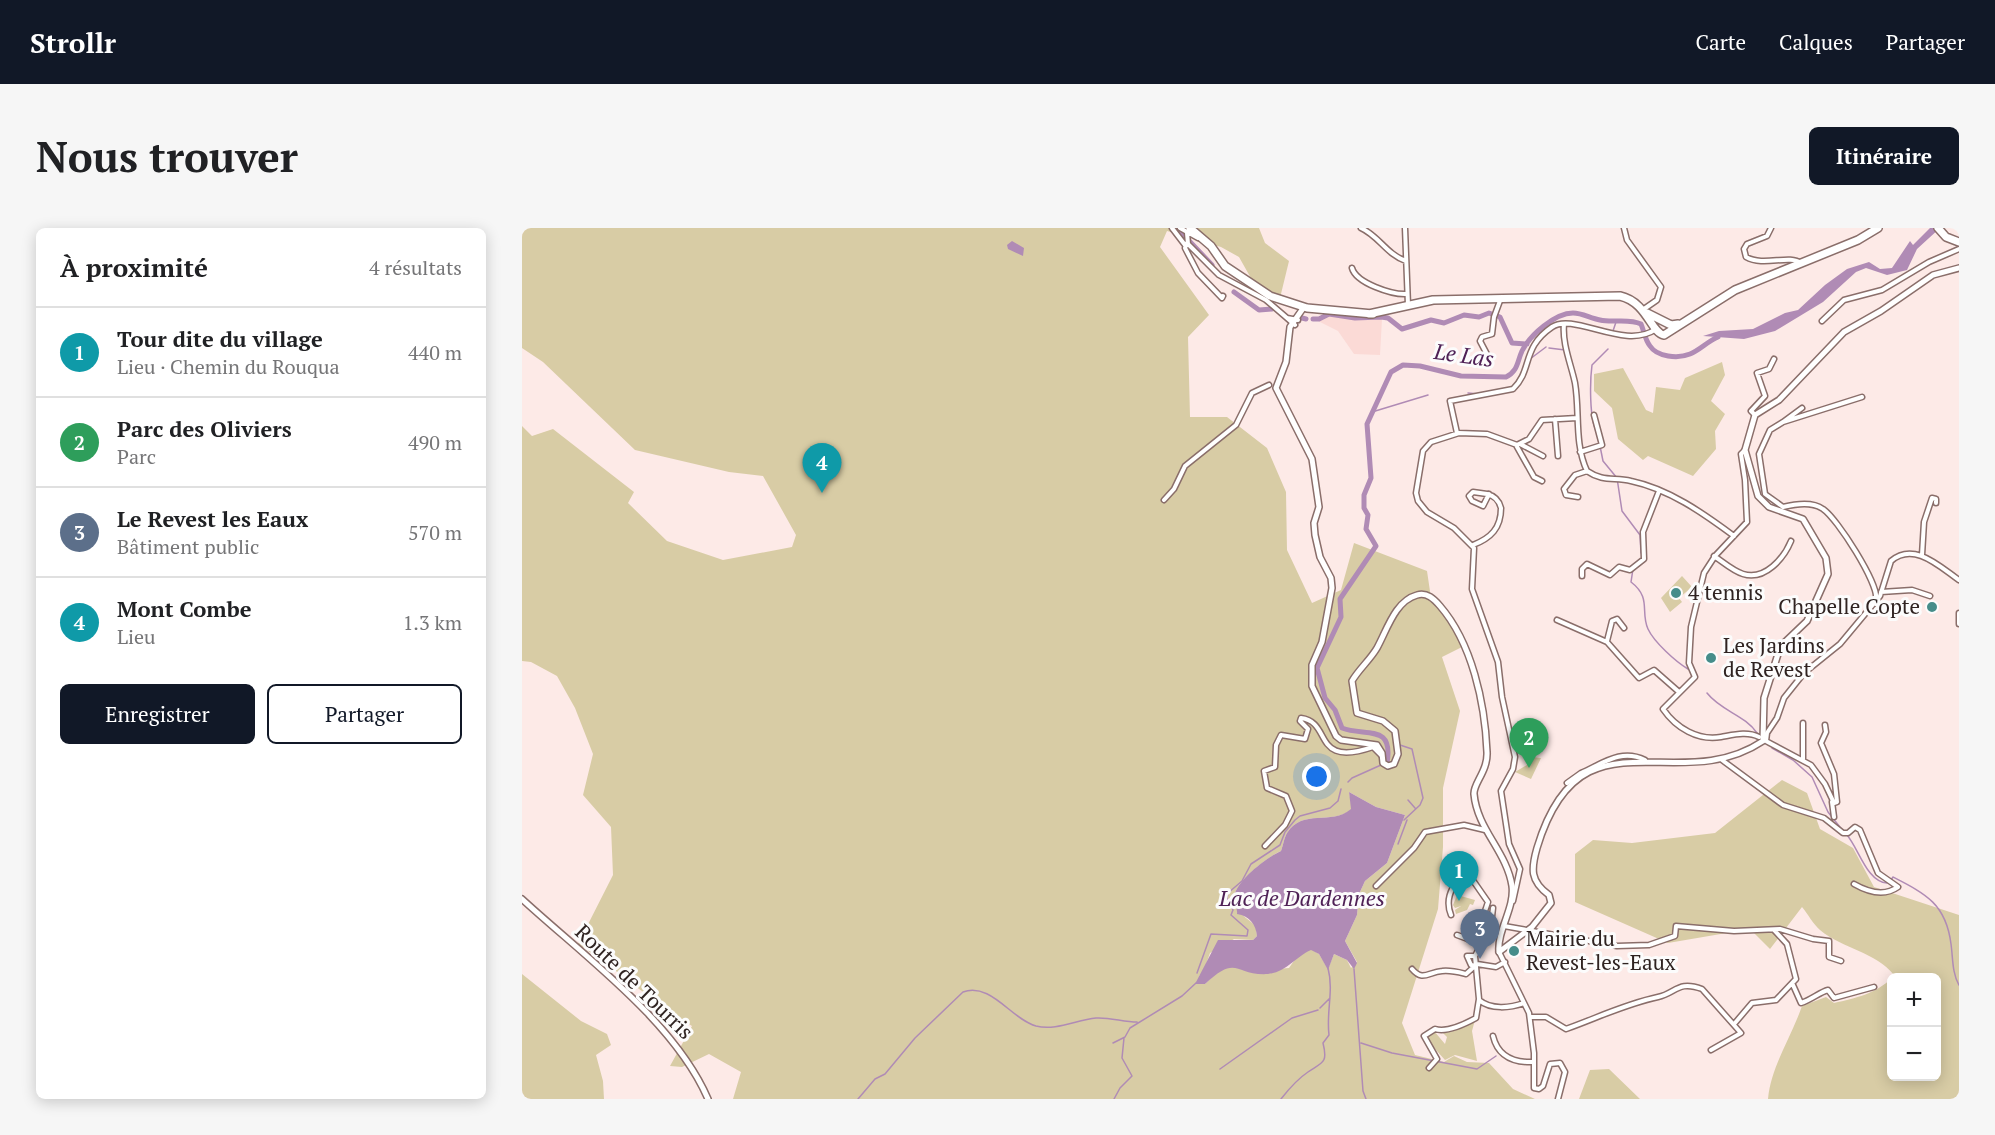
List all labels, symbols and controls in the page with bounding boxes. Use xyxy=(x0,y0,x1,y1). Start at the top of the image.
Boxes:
text: Strollr xyxy=(30,24,116,61)
text: Carte xyxy=(1696,28,1746,56)
text: Calques xyxy=(1779,28,1853,56)
text: Partager xyxy=(1886,28,1965,56)
button: Itinéraire xyxy=(1809,127,1959,185)
text: Nous trouver xyxy=(36,128,298,184)
text: À proximité xyxy=(60,250,208,284)
text: 4 résultats xyxy=(369,254,462,281)
text: Tour dite du village xyxy=(117,324,323,353)
water label: Le Las xyxy=(1431,336,1496,373)
text: 1 xyxy=(74,339,85,366)
text: 440 m xyxy=(408,339,462,366)
text: Lieu · Chemin du Rouqua xyxy=(117,353,340,380)
text: Parc des Oliviers xyxy=(117,414,292,443)
text: 2 xyxy=(74,429,85,456)
text: 490 m xyxy=(408,429,462,456)
text: Parc xyxy=(117,443,156,470)
pin: 4 xyxy=(802,444,842,493)
text: Le Revest les Eaux xyxy=(117,504,308,533)
text: 3 xyxy=(74,519,85,546)
text: 570 m xyxy=(408,519,462,546)
text: Bâtiment public xyxy=(117,533,259,560)
place label: 4 tennis xyxy=(1688,578,1763,606)
marker: 4 tennis xyxy=(1669,586,1683,600)
place label: Chapelle Copte xyxy=(1778,592,1920,620)
text: Mont Combe xyxy=(117,594,251,623)
marker: Chapelle Copte xyxy=(1925,600,1939,614)
text: 4 xyxy=(74,609,85,636)
text: 1.3 km xyxy=(403,609,462,636)
text: Lieu xyxy=(117,623,156,650)
place label: Les Jardins de Revest xyxy=(1723,631,1825,683)
marker: Les Jardins de Revest xyxy=(1704,651,1718,665)
button: Enregistrer xyxy=(60,684,255,744)
button: Partager xyxy=(267,684,462,744)
pin: 2 xyxy=(1510,718,1548,768)
your location xyxy=(1302,762,1331,791)
pin: 1 xyxy=(1440,852,1478,901)
water label: Lac de Dardennes xyxy=(1218,883,1385,912)
pin: 3 xyxy=(1460,910,1500,959)
street label: Route de Tourris xyxy=(569,918,700,1045)
place label: Mairie du Revest-les-Eaux xyxy=(1526,924,1676,976)
marker: Mairie du Revest-les-Eaux xyxy=(1507,944,1521,958)
map controls xyxy=(1887,973,1941,1081)
button: + xyxy=(1887,973,1941,1027)
button: − xyxy=(1887,1027,1941,1081)

